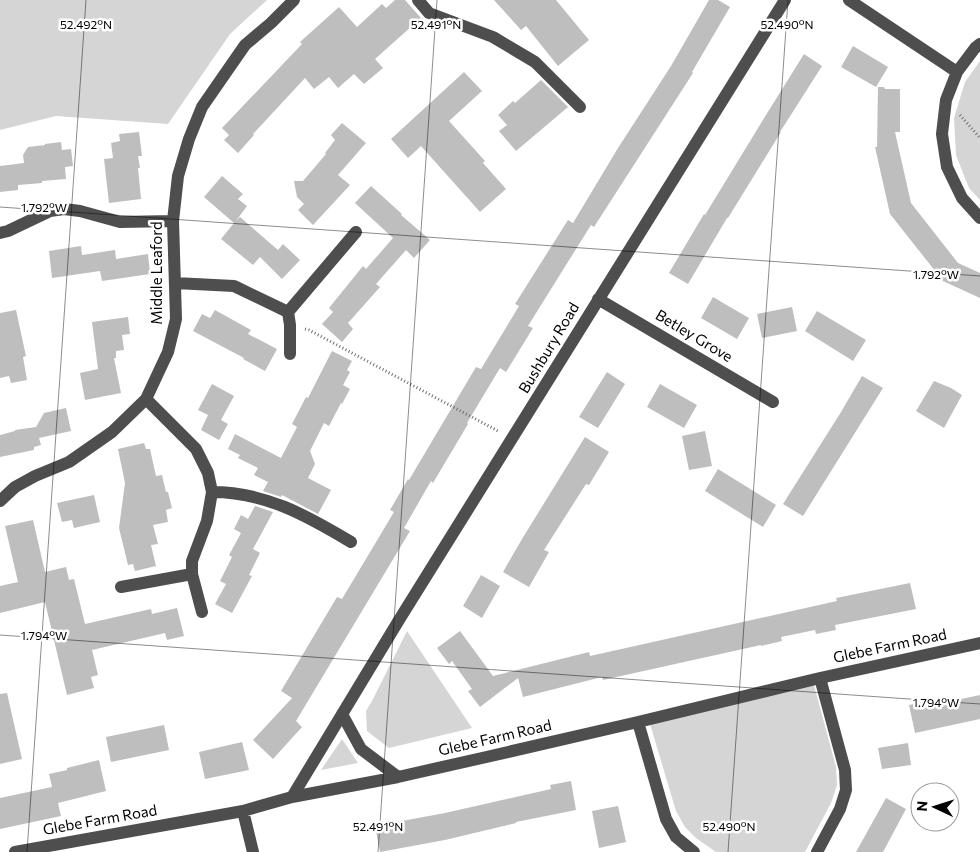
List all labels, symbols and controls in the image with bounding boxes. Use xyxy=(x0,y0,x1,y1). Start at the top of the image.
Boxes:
text: 52.492°N xyxy=(60,17,112,31)
text: 52.491°N xyxy=(411,17,461,31)
text: 52.490°N xyxy=(760,17,814,31)
text: 1.792°W xyxy=(21,200,67,214)
street label: Middle Leaford xyxy=(147,221,165,325)
text: 1.792°W xyxy=(913,267,959,281)
street label: Bushbury Road xyxy=(514,299,582,396)
street label: Betley Grove xyxy=(653,305,736,365)
street label: Glebe Farm Road xyxy=(831,624,948,666)
text: 1.794°W xyxy=(21,628,67,642)
text: 1.794°W xyxy=(913,695,959,709)
street label: Glebe Farm Road xyxy=(436,715,553,759)
north arrow xyxy=(910,782,960,832)
street label: Glebe Farm Road xyxy=(41,800,158,838)
text: N xyxy=(913,800,930,812)
text: 52.491°N xyxy=(353,819,403,833)
text: 52.490°N xyxy=(702,819,756,833)

